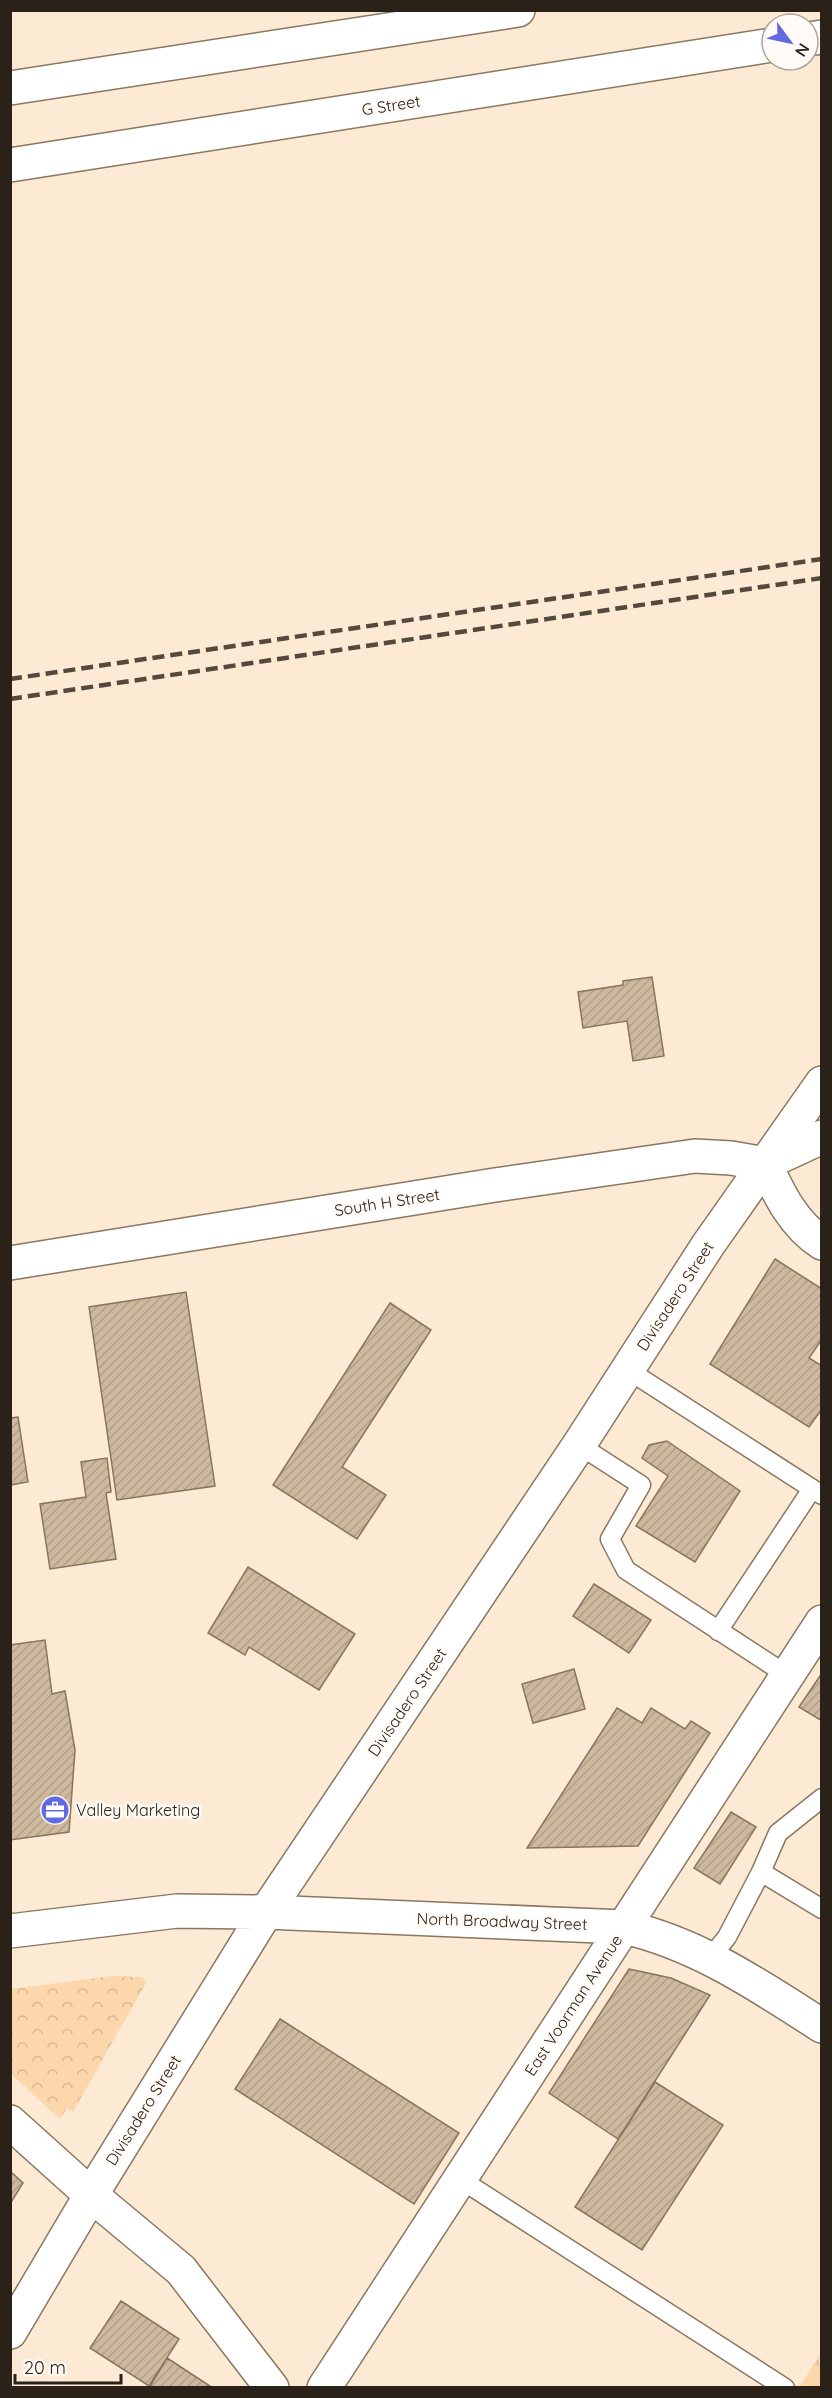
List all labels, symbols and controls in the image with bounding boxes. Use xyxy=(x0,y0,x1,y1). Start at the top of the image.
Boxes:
north arrow xyxy=(760,12,820,72)
text: N xyxy=(791,40,814,61)
street label: G Street xyxy=(360,90,422,120)
street label: South H Street xyxy=(333,1184,441,1220)
street label: Divisadero Street xyxy=(632,1238,718,1354)
street label: Divisadero Street xyxy=(363,1644,451,1760)
office icon: Valley Marketing xyxy=(39,1794,71,1826)
place label: Valley Marketing xyxy=(76,1800,200,1820)
street label: North Broadway Street xyxy=(416,1908,588,1934)
street label: East Voorman Avenue xyxy=(520,1931,626,2079)
street label: Divisadero Street xyxy=(101,2051,185,2169)
scale bar xyxy=(15,2347,122,2385)
text: 20 m xyxy=(24,2356,66,2379)

